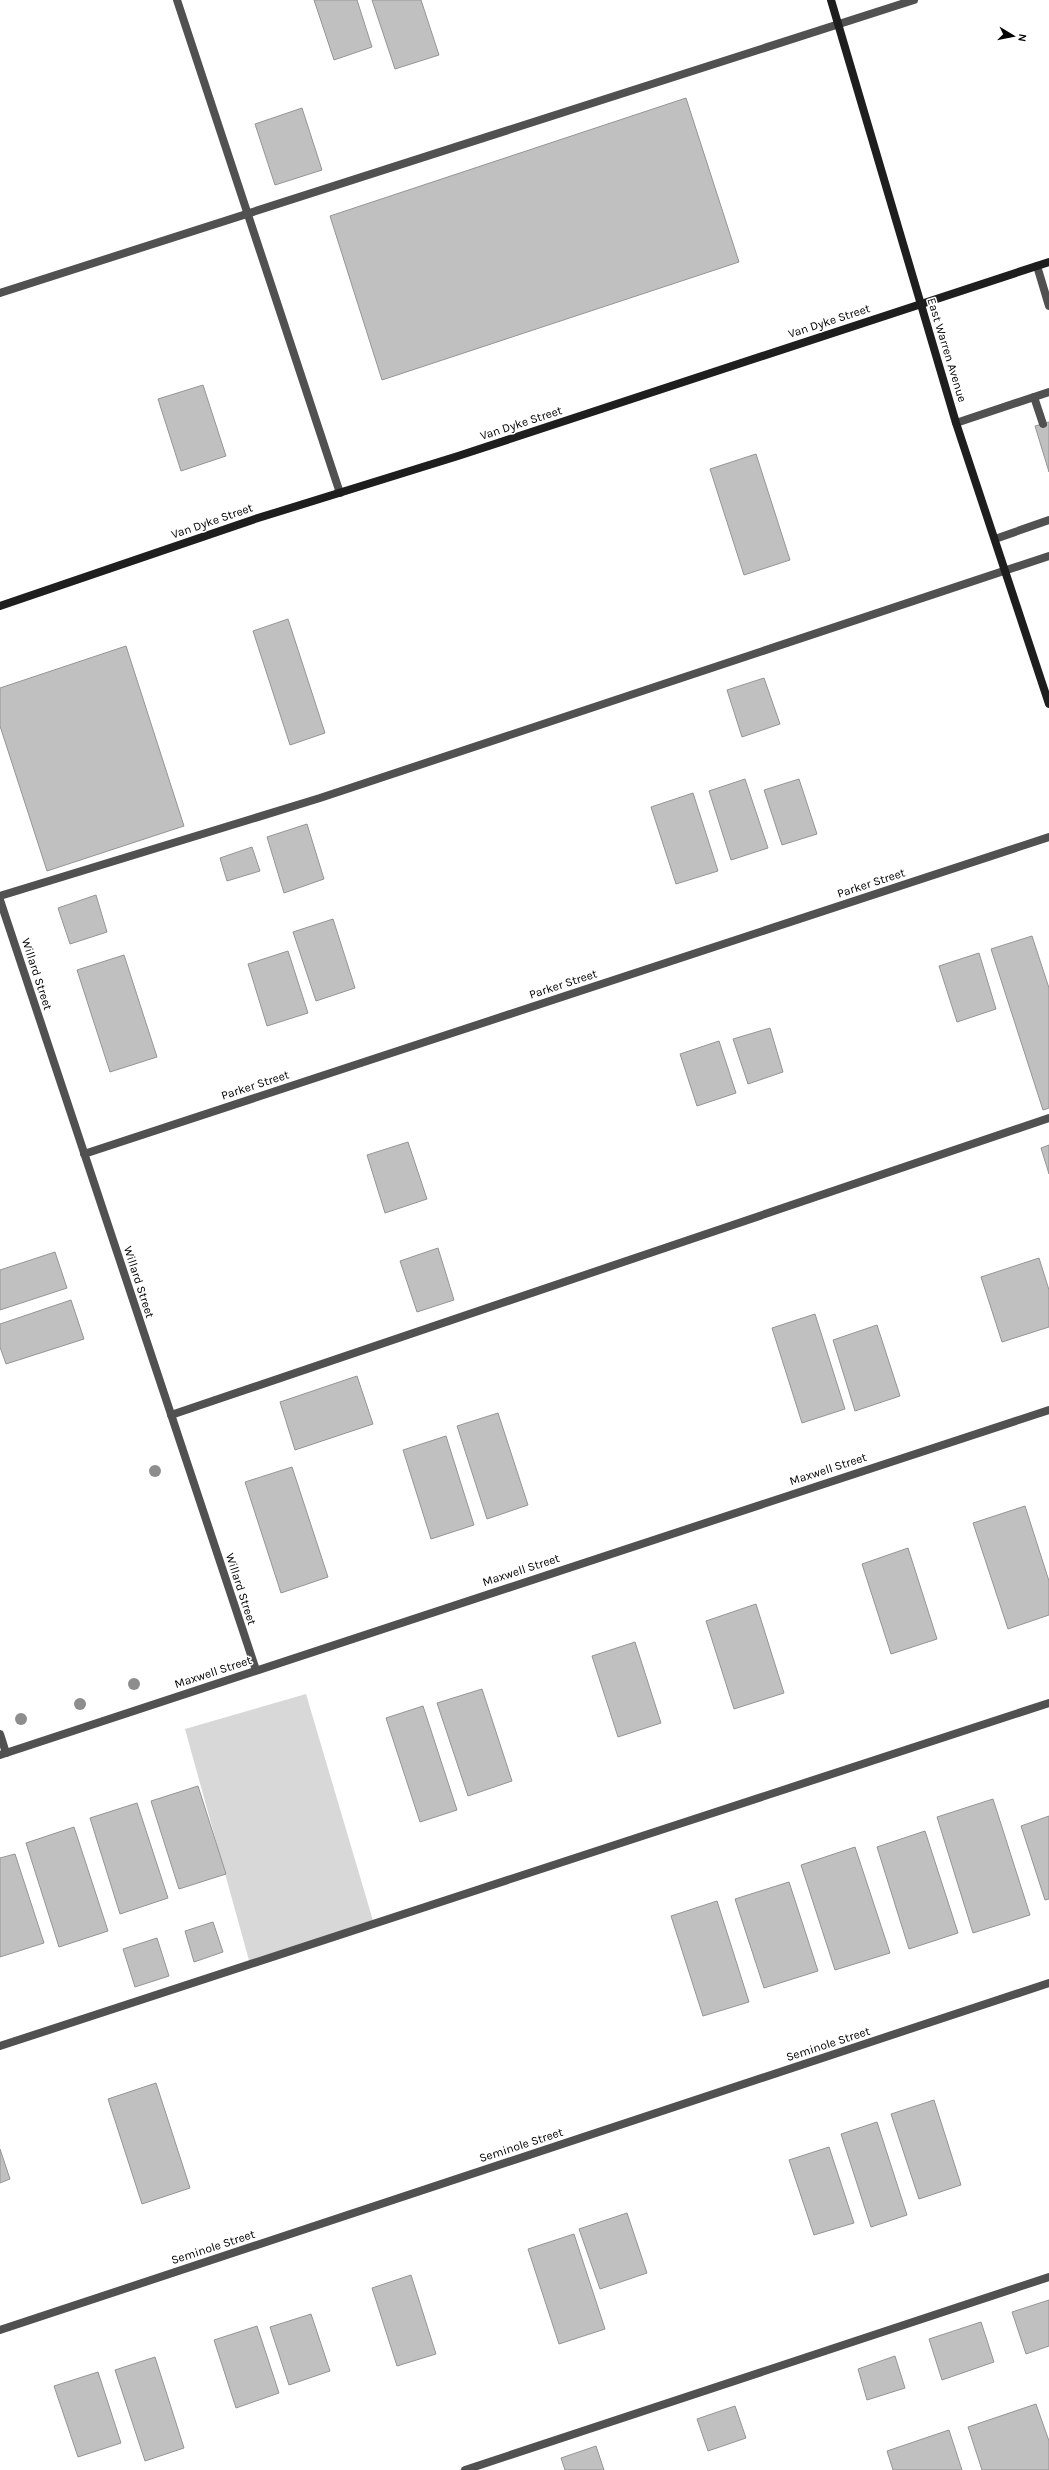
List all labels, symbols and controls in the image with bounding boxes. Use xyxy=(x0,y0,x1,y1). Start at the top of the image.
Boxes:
north arrow xyxy=(993,16,1033,56)
text: N xyxy=(1015,33,1029,43)
street label: East Warren Avenue xyxy=(924,296,970,404)
street label: Van Dyke Street xyxy=(786,301,872,341)
street label: Van Dyke Street xyxy=(478,403,564,443)
street label: Van Dyke Street xyxy=(169,500,255,542)
street label: Parker Street xyxy=(835,865,907,901)
street label: Willard Street xyxy=(19,936,55,1012)
street label: Parker Street xyxy=(527,966,599,1002)
street label: Parker Street xyxy=(219,1067,291,1103)
street label: Willard Street xyxy=(121,1244,157,1320)
street label: Maxwell Street xyxy=(788,1450,869,1488)
street label: Willard Street xyxy=(223,1551,259,1627)
street label: Maxwell Street xyxy=(481,1551,562,1589)
street label: Maxwell Street xyxy=(173,1653,254,1691)
street label: Seminole Street xyxy=(784,2024,872,2064)
street label: Seminole Street xyxy=(477,2125,565,2165)
street label: Seminole Street xyxy=(169,2227,257,2267)

